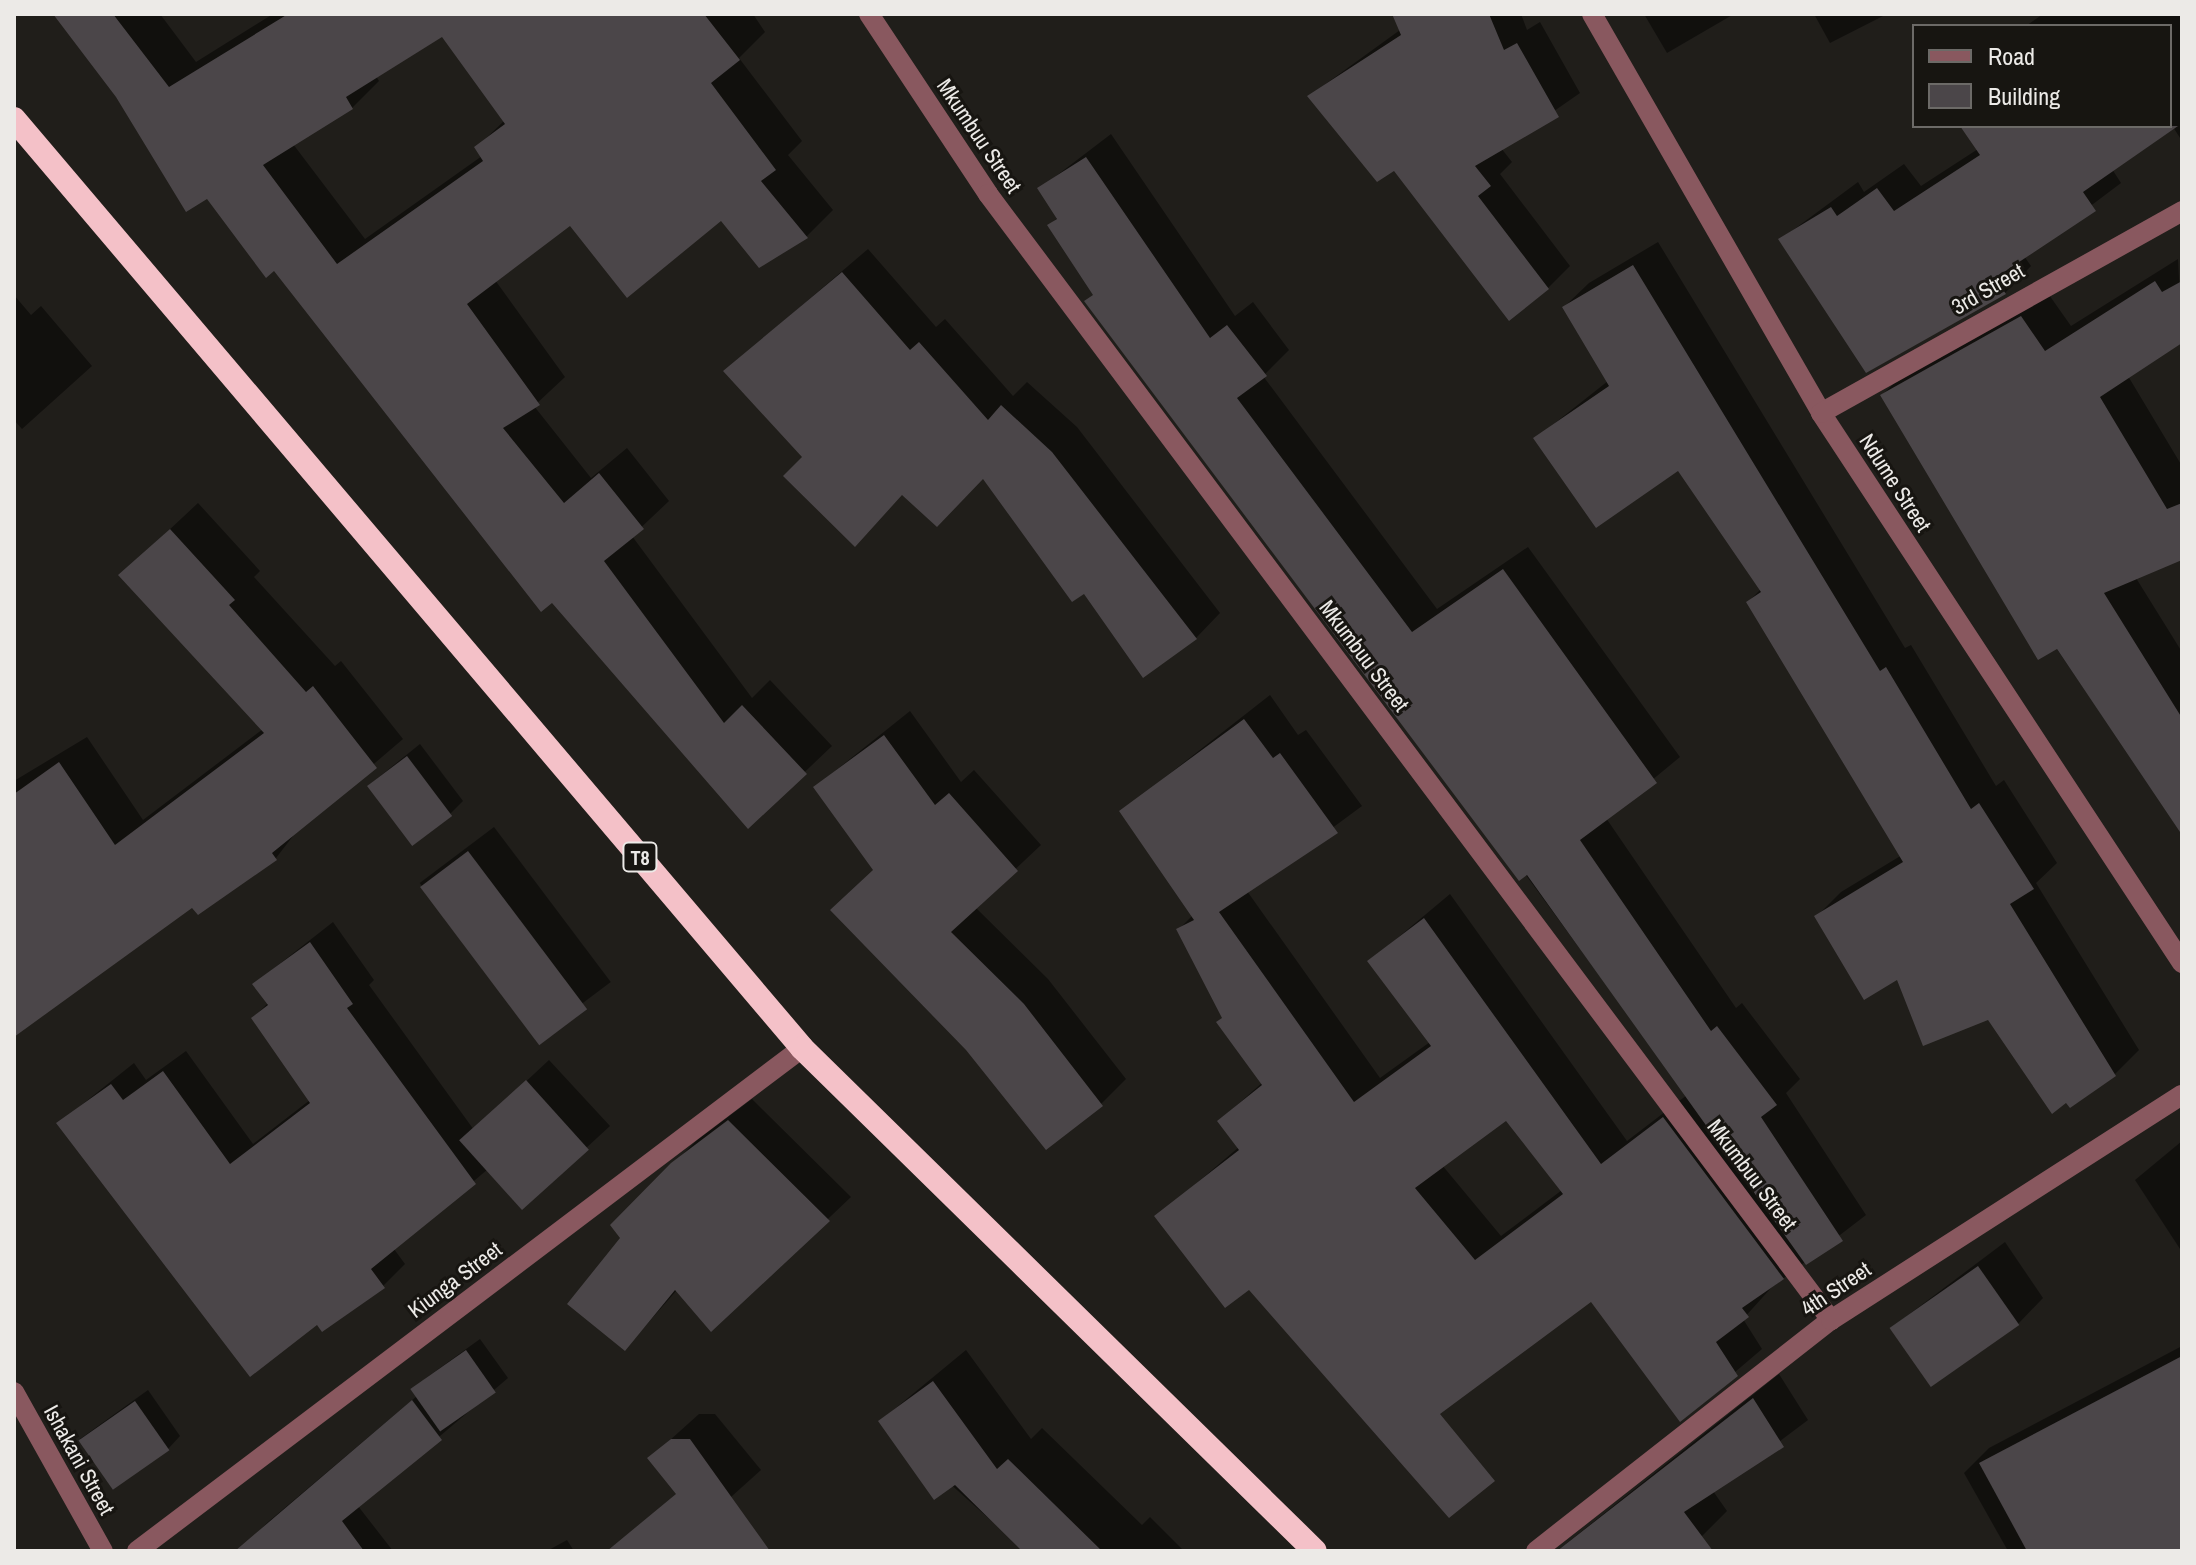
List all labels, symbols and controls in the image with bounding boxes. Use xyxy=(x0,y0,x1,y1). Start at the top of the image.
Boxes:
legend xyxy=(1912,24,2172,128)
text: Road xyxy=(1988,40,2035,72)
street label: Mkumbuu Street xyxy=(931,74,1027,198)
text: Building xyxy=(1988,80,2060,112)
street label: 3rd Street xyxy=(1947,258,2029,320)
street label: Ndume Street xyxy=(1854,429,1936,537)
street label: Mkumbuu Street xyxy=(1314,595,1414,717)
road number: T8 xyxy=(622,841,658,873)
street label: Mkumbuu Street xyxy=(1702,1114,1802,1236)
street label: Kiunga Street xyxy=(403,1236,507,1324)
street label: 4th Street xyxy=(1796,1256,1876,1322)
street label: Ishakani Street xyxy=(38,1401,120,1519)

